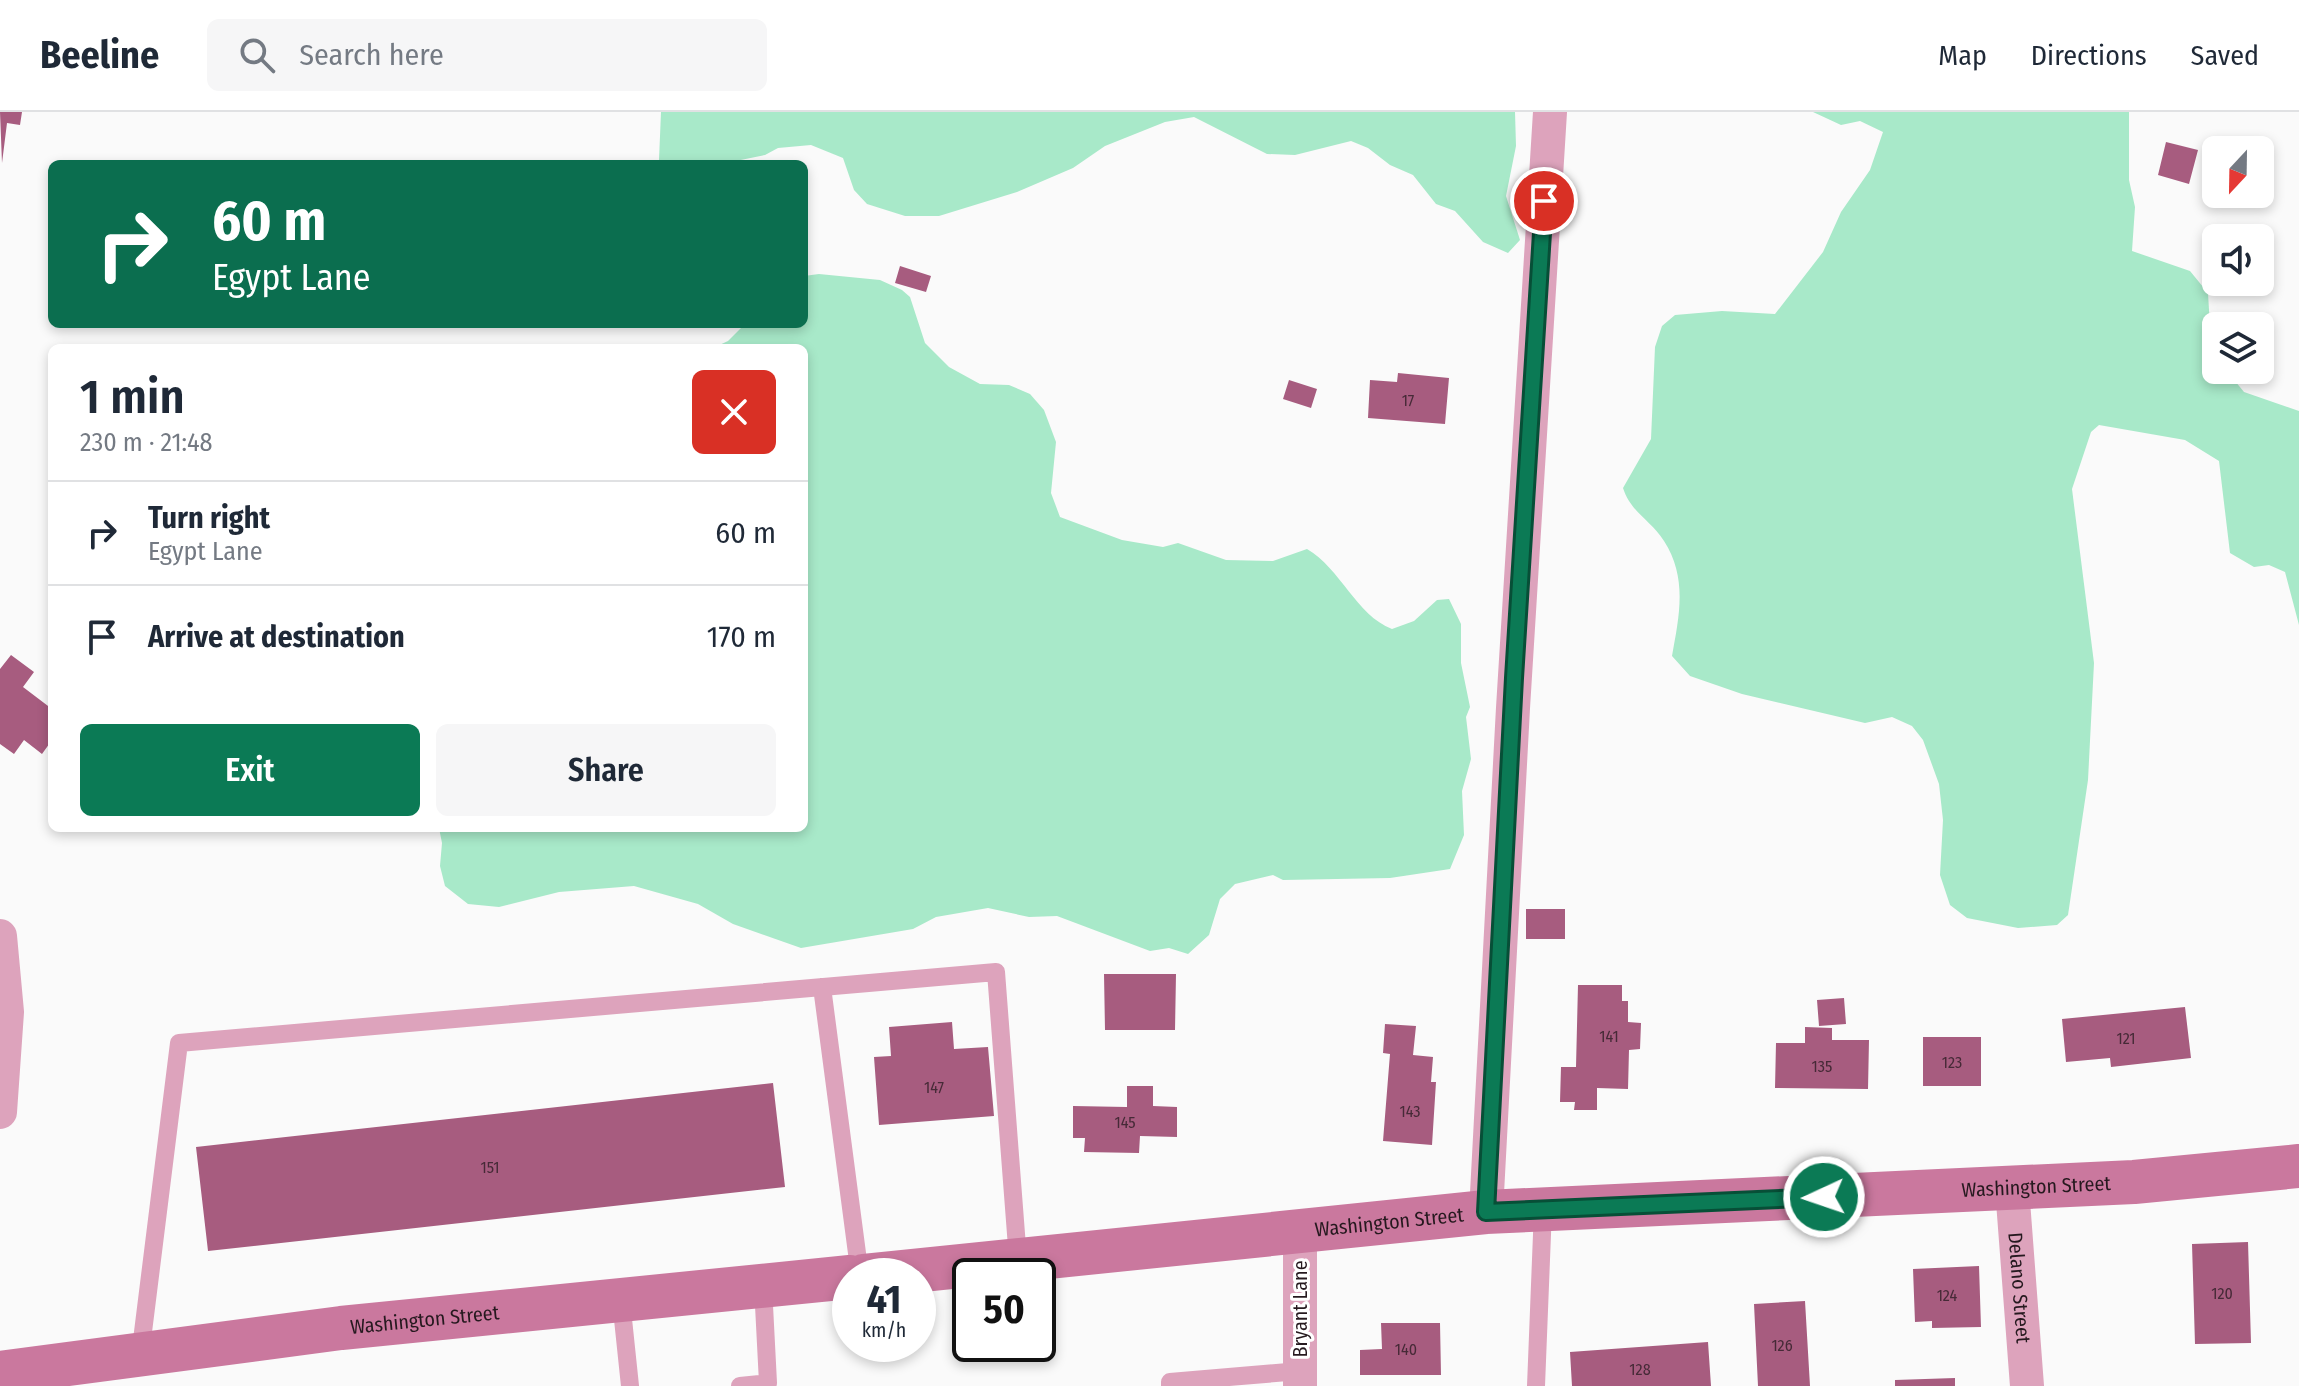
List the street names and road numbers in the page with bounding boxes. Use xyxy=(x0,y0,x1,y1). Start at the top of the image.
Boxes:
street label: Washington Street xyxy=(1961,1171,2112,1202)
street label: Washington Street xyxy=(1314,1202,1465,1242)
street label: Delano Street xyxy=(2003,1231,2036,1345)
street label: Bryant Lane xyxy=(1288,1260,1312,1358)
street label: Washington Street xyxy=(349,1300,501,1339)

